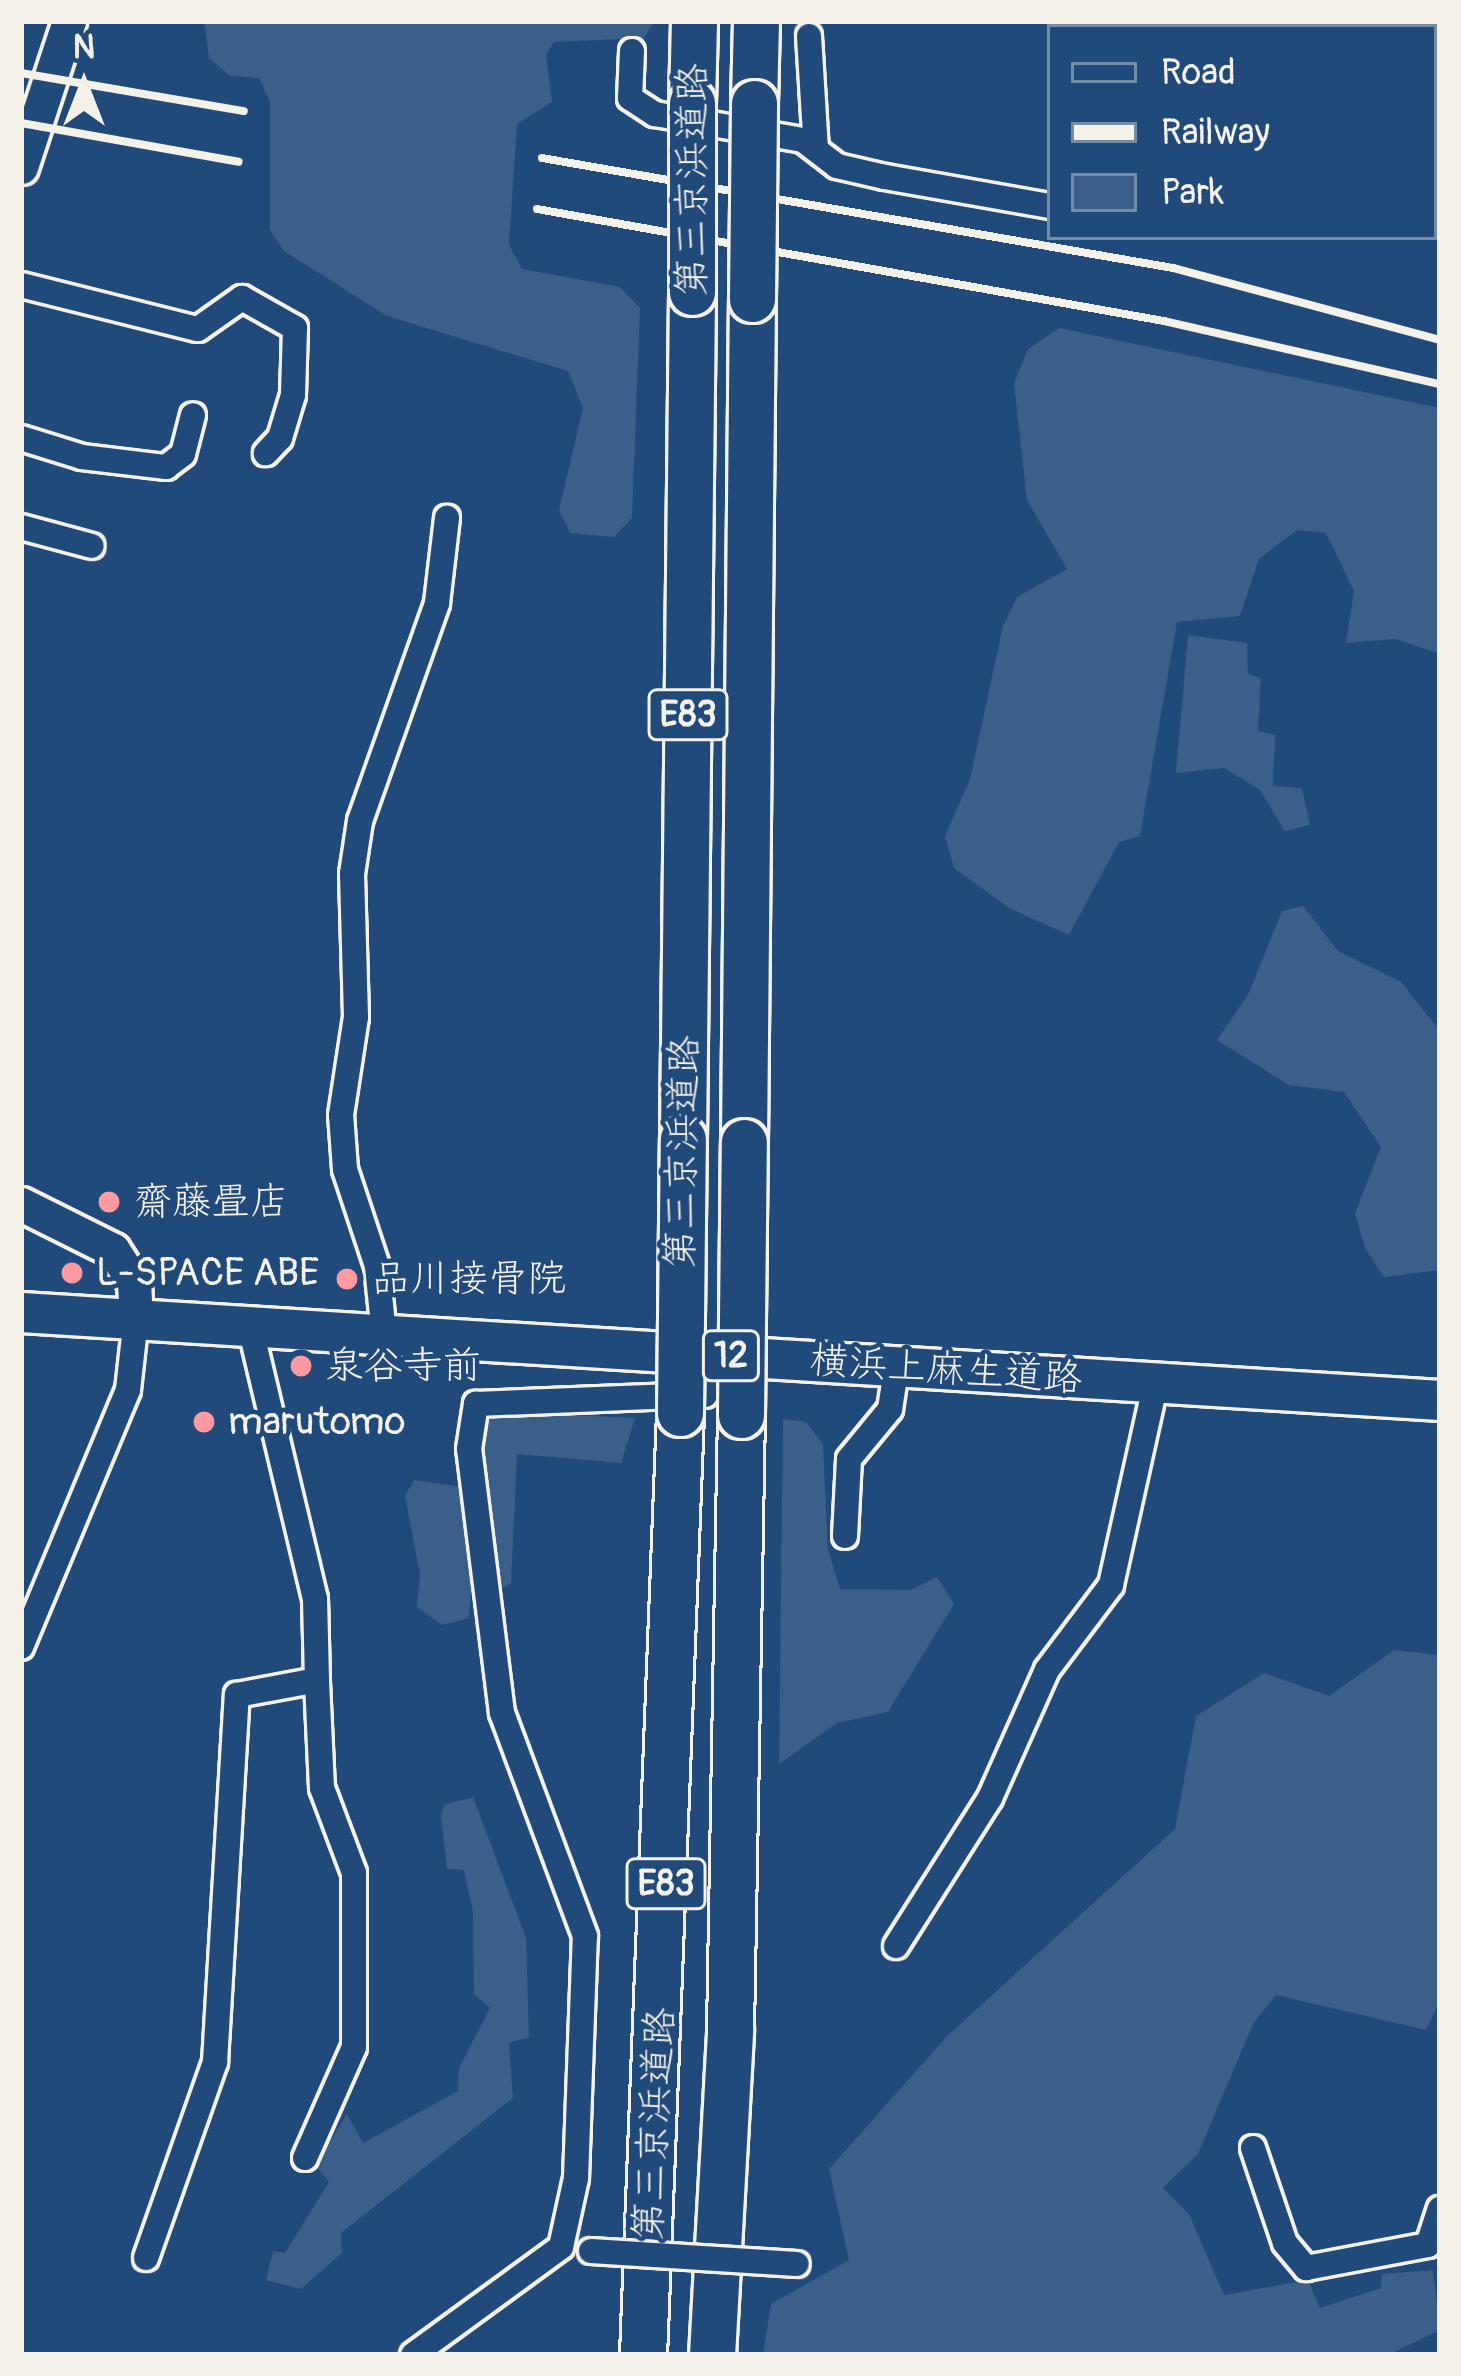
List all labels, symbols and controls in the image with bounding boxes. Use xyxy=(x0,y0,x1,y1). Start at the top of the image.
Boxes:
north arrow xyxy=(24,24,144,144)
legend xyxy=(1047,24,1437,240)
text: N xyxy=(73,27,95,68)
text: Road xyxy=(1161,50,1236,95)
street label: 第三京浜道路 xyxy=(670,63,716,297)
text: Railway xyxy=(1161,110,1270,155)
text: Park xyxy=(1161,170,1224,215)
road number: E83 xyxy=(646,685,730,745)
street label: 第三京浜道路 xyxy=(658,1035,708,1269)
place label: 齋藤畳店 xyxy=(133,1179,289,1225)
marker: 齋藤畳店 xyxy=(96,1189,122,1215)
place label: L-SPACE ABE xyxy=(96,1250,319,1296)
place label: 品川接骨院 xyxy=(371,1256,566,1302)
marker: L-SPACE ABE xyxy=(59,1260,85,1286)
marker: 品川接骨院 xyxy=(334,1266,360,1292)
road number: 12 xyxy=(701,1326,761,1386)
street label: 横浜上麻生道路 xyxy=(808,1337,1084,1403)
place label: 泉谷寺前 xyxy=(325,1343,481,1389)
marker: 泉谷寺前 xyxy=(288,1353,314,1379)
place label: marutomo xyxy=(228,1399,405,1445)
marker: marutomo xyxy=(191,1409,217,1435)
road number: E83 xyxy=(624,1854,708,1914)
street label: 第三京浜道路 xyxy=(626,2006,684,2242)

